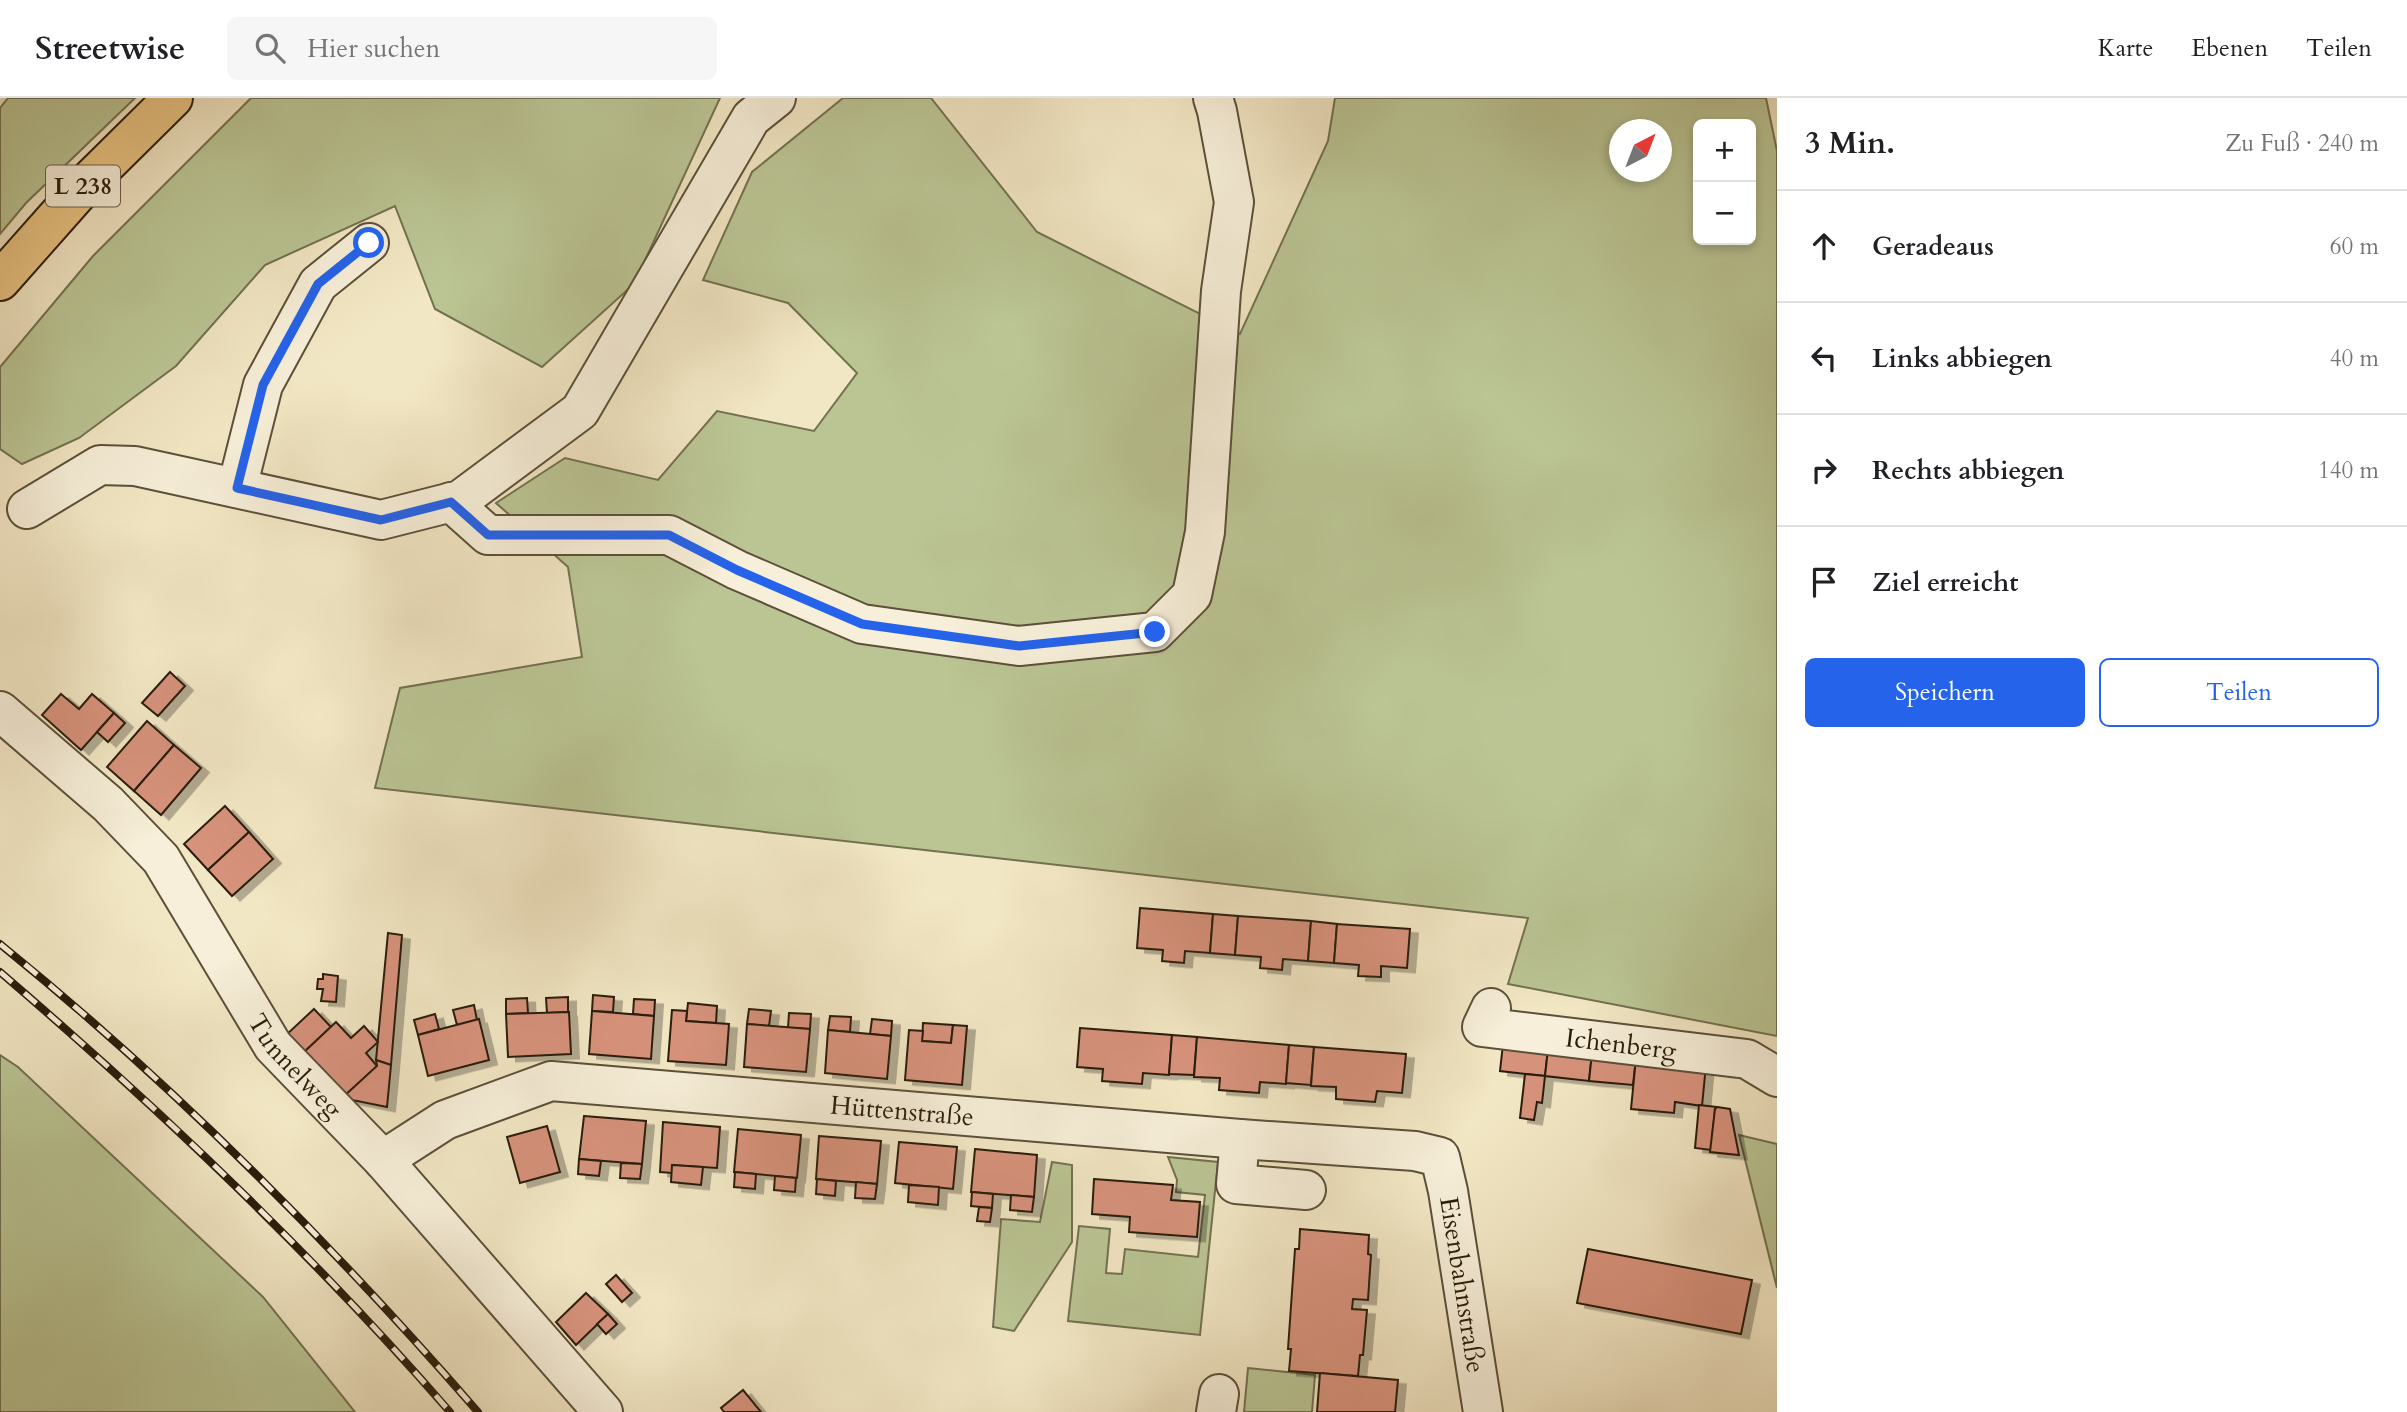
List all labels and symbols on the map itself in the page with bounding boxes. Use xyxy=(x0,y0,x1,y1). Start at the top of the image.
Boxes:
north arrow xyxy=(1609,119,1672,182)
road number: L 238 xyxy=(46,166,120,206)
route start xyxy=(353,227,384,258)
route end xyxy=(1139,616,1170,647)
street label: Tunnelweg xyxy=(240,1007,351,1126)
street label: Ichenberg xyxy=(1564,1020,1679,1068)
street label: Hüttenstraße xyxy=(829,1087,975,1134)
street label: Eisenbahnstraße xyxy=(1432,1194,1494,1375)

